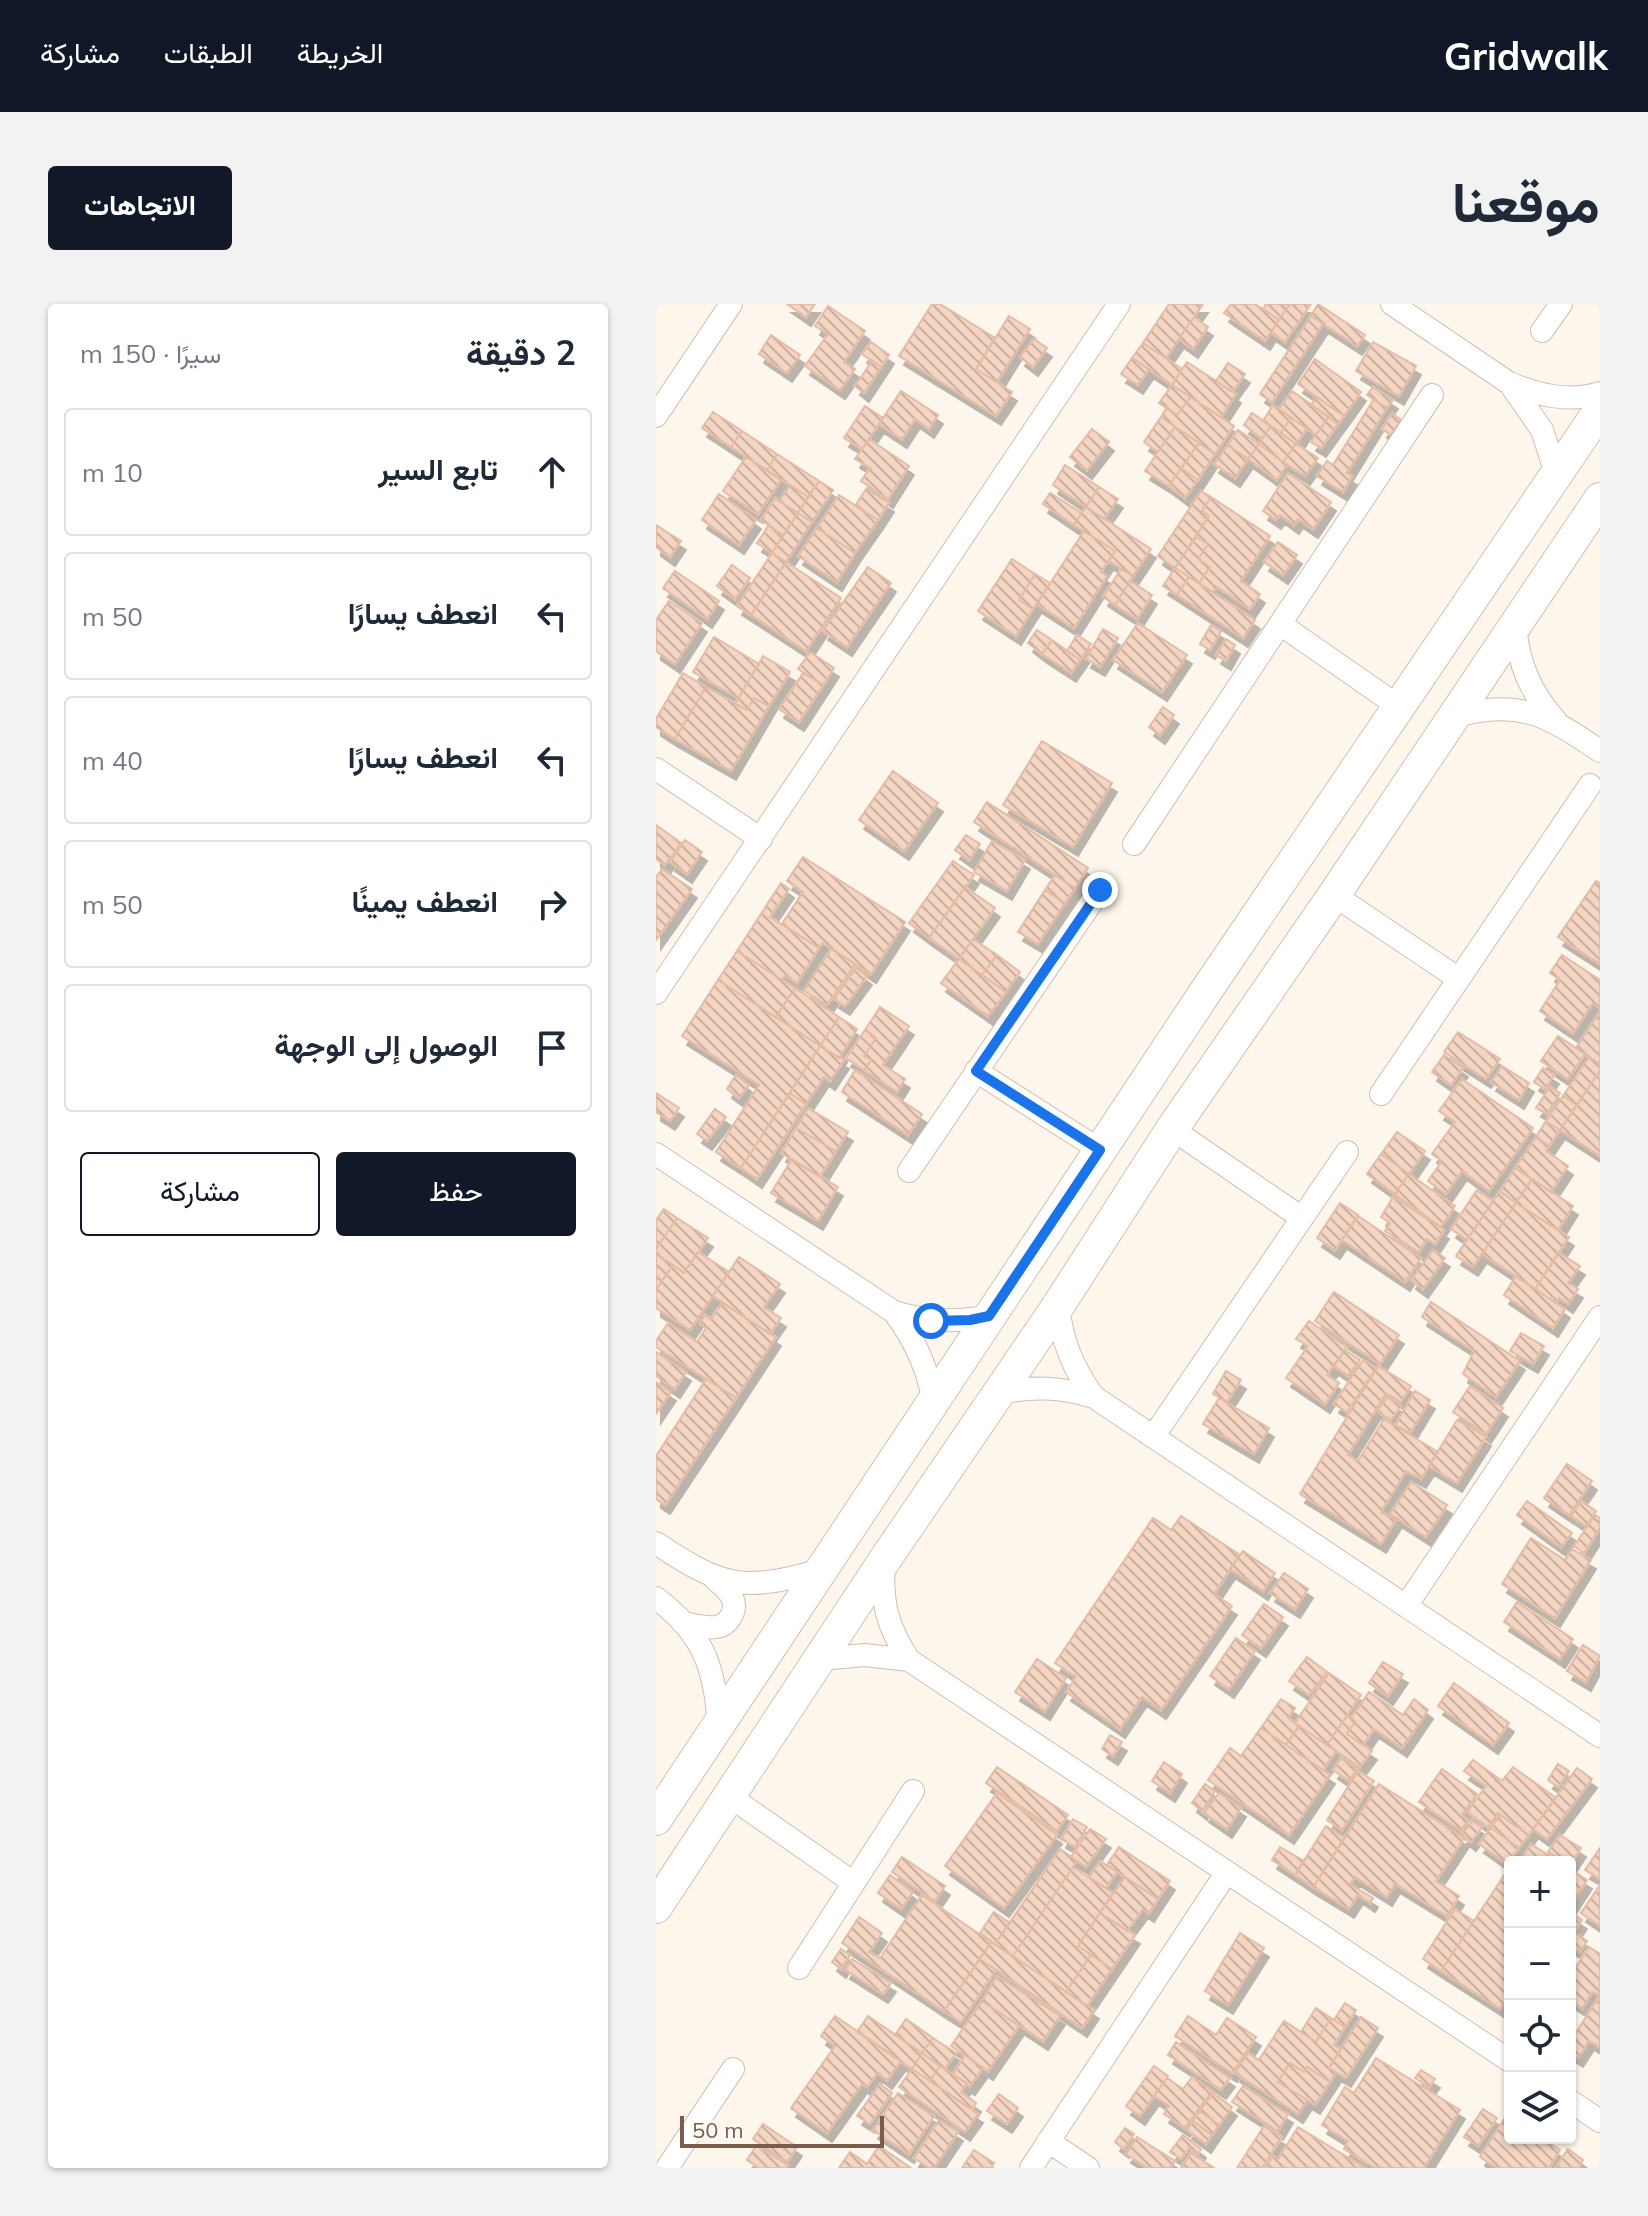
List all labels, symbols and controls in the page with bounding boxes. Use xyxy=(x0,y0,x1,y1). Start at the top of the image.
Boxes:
text: Gridwalk xyxy=(1444,32,1608,80)
text: مشاركة xyxy=(40,35,120,70)
text: الطبقات xyxy=(164,35,253,70)
text: الخريطة xyxy=(297,35,383,70)
button: الاتجاهات xyxy=(48,166,232,250)
text: موقعنا xyxy=(1452,166,1600,236)
text: 2 دقيقة xyxy=(466,331,576,374)
text: سيرًا · 150 m xyxy=(80,337,221,370)
text: تابع السير xyxy=(378,450,498,488)
icon: ahead xyxy=(530,450,574,494)
text: 10 m xyxy=(82,456,143,489)
text: انعطف يسارًا xyxy=(348,594,498,632)
icon: left xyxy=(530,594,574,638)
text: 50 m xyxy=(82,600,143,633)
text: انعطف يسارًا xyxy=(348,738,498,776)
icon: left xyxy=(530,738,574,782)
text: 40 m xyxy=(82,744,143,777)
route end xyxy=(1082,872,1118,908)
text: انعطف يمينًا xyxy=(352,882,498,920)
icon: right xyxy=(530,882,574,926)
text: 50 m xyxy=(82,888,143,921)
text: الوصول إلى الوجهة xyxy=(274,1026,498,1064)
icon: arrive xyxy=(530,1026,574,1070)
button: مشاركة xyxy=(80,1152,320,1236)
button: حفظ xyxy=(336,1152,576,1236)
route start xyxy=(913,1303,949,1339)
map controls xyxy=(1504,1856,1576,2144)
button: + xyxy=(1504,1856,1576,1928)
button: − xyxy=(1504,1928,1576,2000)
button: locate xyxy=(1504,2000,1576,2072)
button: layers xyxy=(1504,2072,1576,2144)
scale bar xyxy=(680,2112,884,2148)
text: 50 m xyxy=(692,2116,743,2144)

